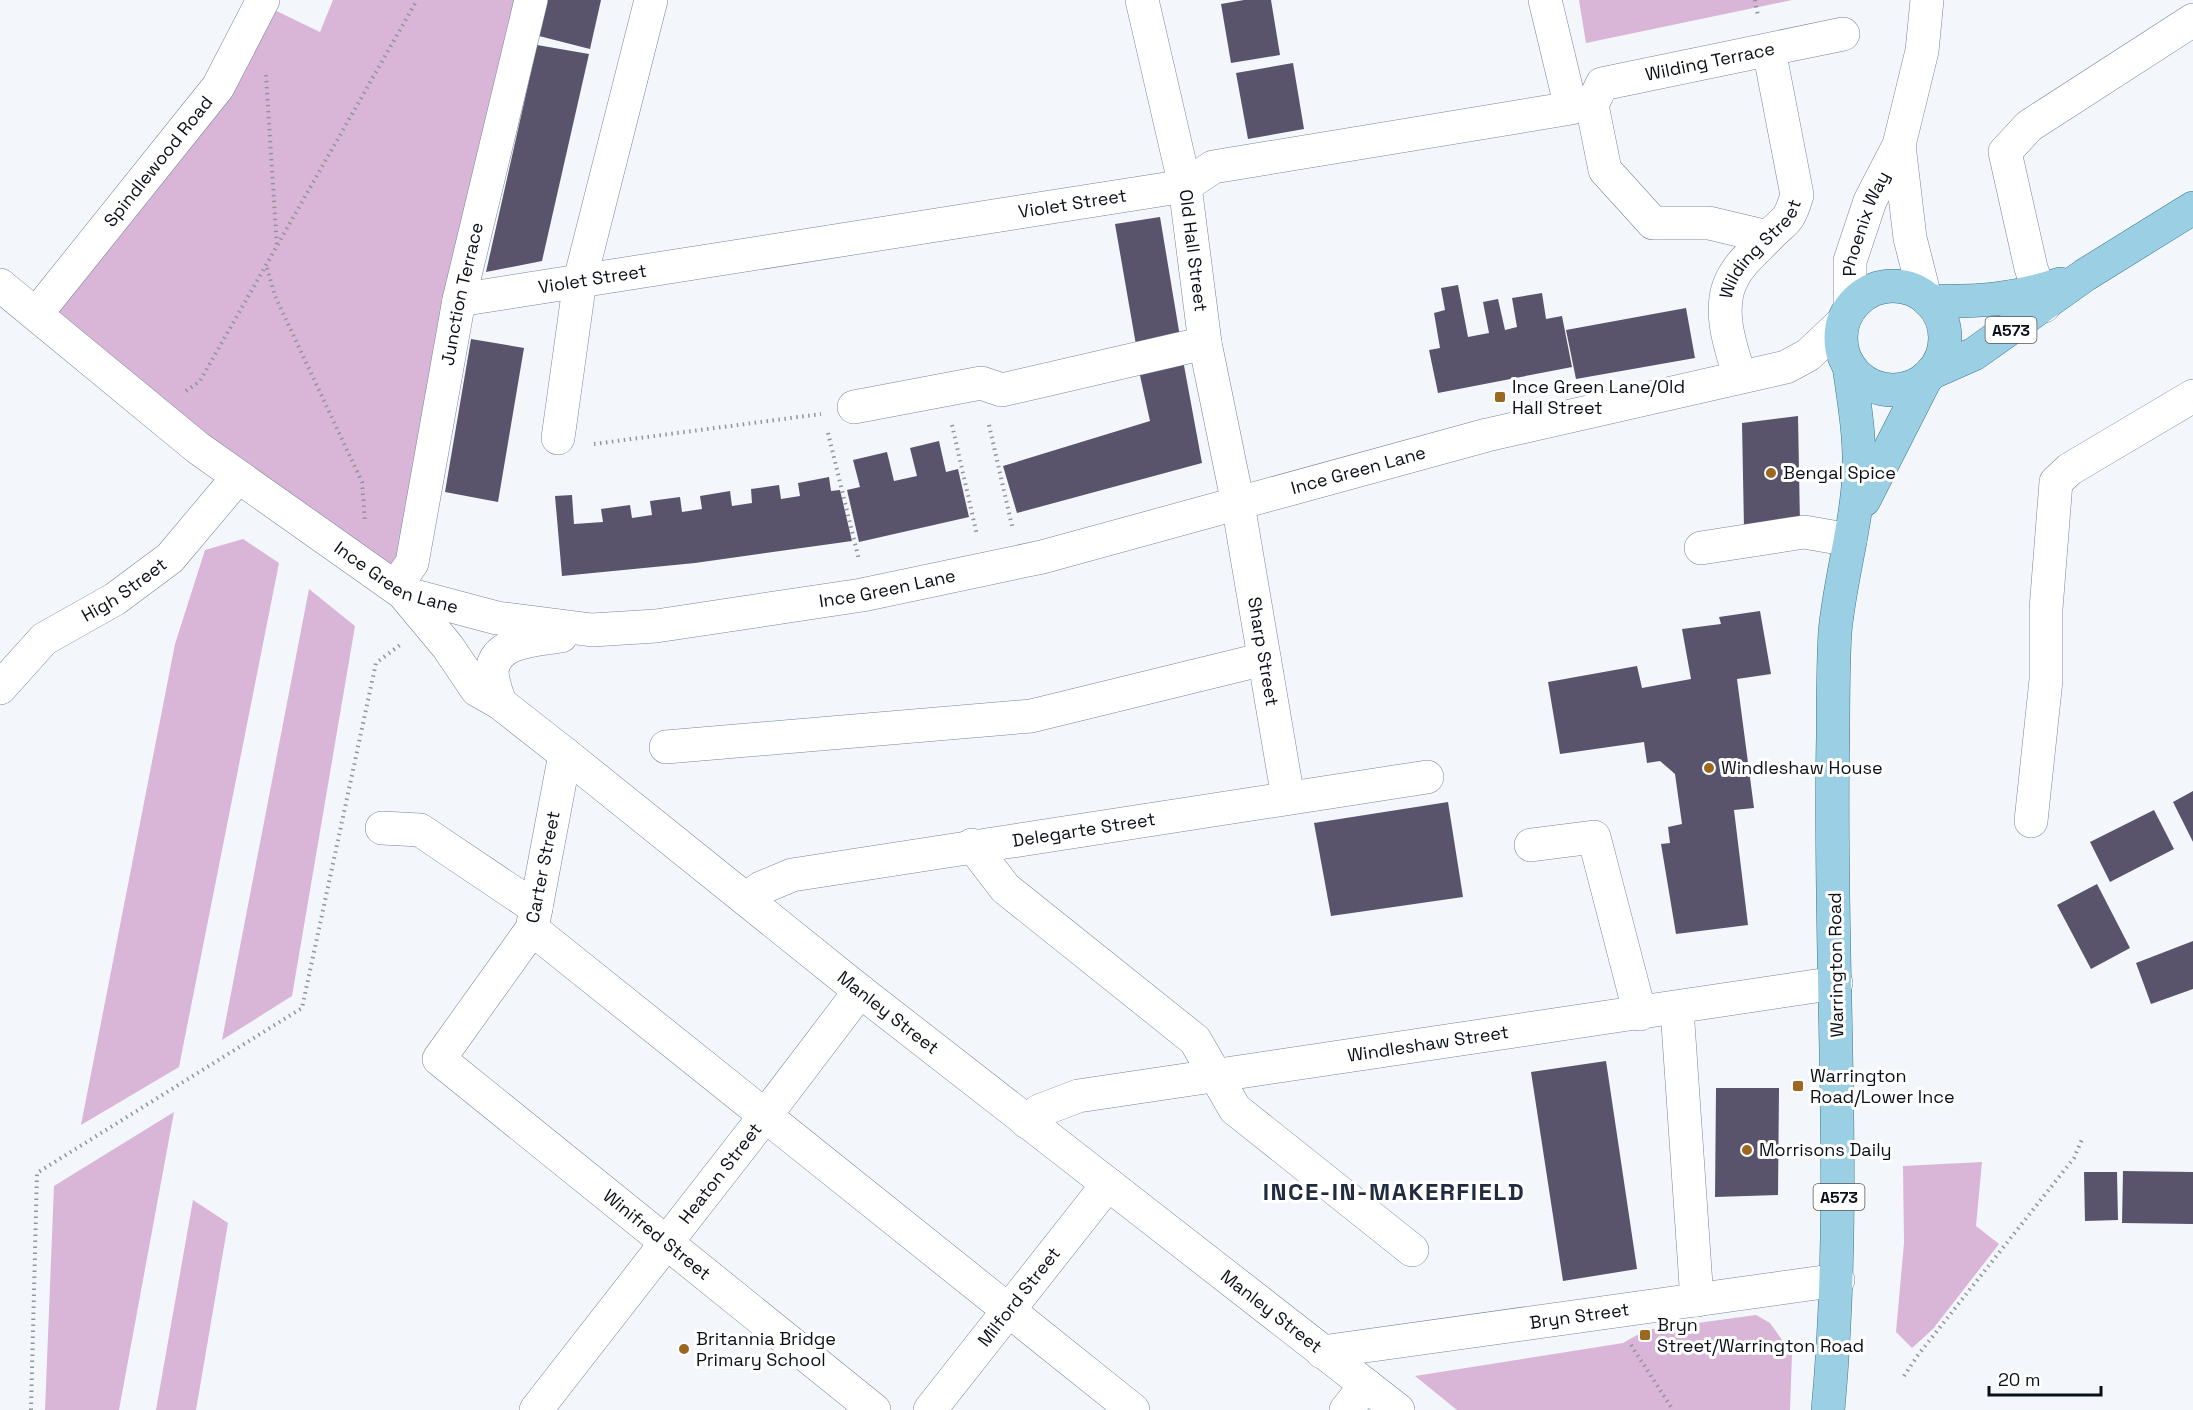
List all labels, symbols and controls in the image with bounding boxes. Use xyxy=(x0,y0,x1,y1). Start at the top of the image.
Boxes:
street label: Wilding Terrace xyxy=(1643,36,1777,86)
street label: Spindlewood Road xyxy=(98,91,217,231)
street label: Phoenix Way xyxy=(1837,167,1895,277)
street label: Violet Street xyxy=(1017,183,1128,223)
street label: Old Hall Street xyxy=(1175,188,1213,313)
street label: Wilding Street xyxy=(1714,196,1806,301)
street label: Junction Terrace xyxy=(435,220,488,367)
street label: Violet Street xyxy=(536,259,648,298)
road number: A573 xyxy=(1986,317,2036,343)
place label: Ince Green Lane/Old Hall Street xyxy=(1512,375,1685,419)
marker: Ince Green Lane/Old Hall Street xyxy=(1493,390,1507,404)
street label: Ince Green Lane xyxy=(1288,440,1428,499)
place label: Bengal Spice xyxy=(1783,461,1896,484)
marker: Bengal Spice xyxy=(1764,466,1778,480)
street label: Ince Green Lane xyxy=(330,536,461,618)
street label: High Street xyxy=(77,552,171,627)
street label: Ince Green Lane xyxy=(817,564,958,612)
street label: Sharp Street xyxy=(1243,595,1284,708)
place label: Windleshaw House xyxy=(1721,756,1883,779)
marker: Windleshaw House xyxy=(1702,761,1716,775)
street label: Delegarte Street xyxy=(1010,807,1157,852)
street label: Carter Street xyxy=(520,809,565,925)
street label: Warrington Road xyxy=(1823,892,1848,1038)
street label: Manley Street xyxy=(833,965,944,1059)
street label: Windleshaw Street xyxy=(1346,1020,1510,1067)
place label: Warrington Road/Lower Ince xyxy=(1810,1064,1955,1108)
marker: Warrington Road/Lower Ince xyxy=(1791,1079,1805,1093)
street label: Heaton Street xyxy=(673,1118,767,1228)
place label: Morrisons Daily xyxy=(1759,1138,1892,1161)
marker: Morrisons Daily xyxy=(1740,1143,1754,1157)
district label: INCE-IN-MAKERFIELD xyxy=(1263,1176,1525,1207)
street label: Winifred Street xyxy=(599,1184,716,1285)
road number: A573 xyxy=(1814,1184,1864,1210)
street label: Milford Street xyxy=(972,1242,1065,1351)
street label: Manley Street xyxy=(1216,1264,1327,1358)
street label: Bryn Street xyxy=(1528,1297,1631,1334)
place label: Bryn Street/Warrington Road xyxy=(1657,1313,1864,1357)
place label: Britannia Bridge Primary School xyxy=(696,1327,836,1371)
marker: Bryn Street/Warrington Road xyxy=(1638,1328,1652,1342)
marker: Britannia Bridge Primary School xyxy=(677,1342,691,1356)
scale bar xyxy=(1989,1359,2102,1397)
text: 20 m xyxy=(1998,1368,2041,1391)

